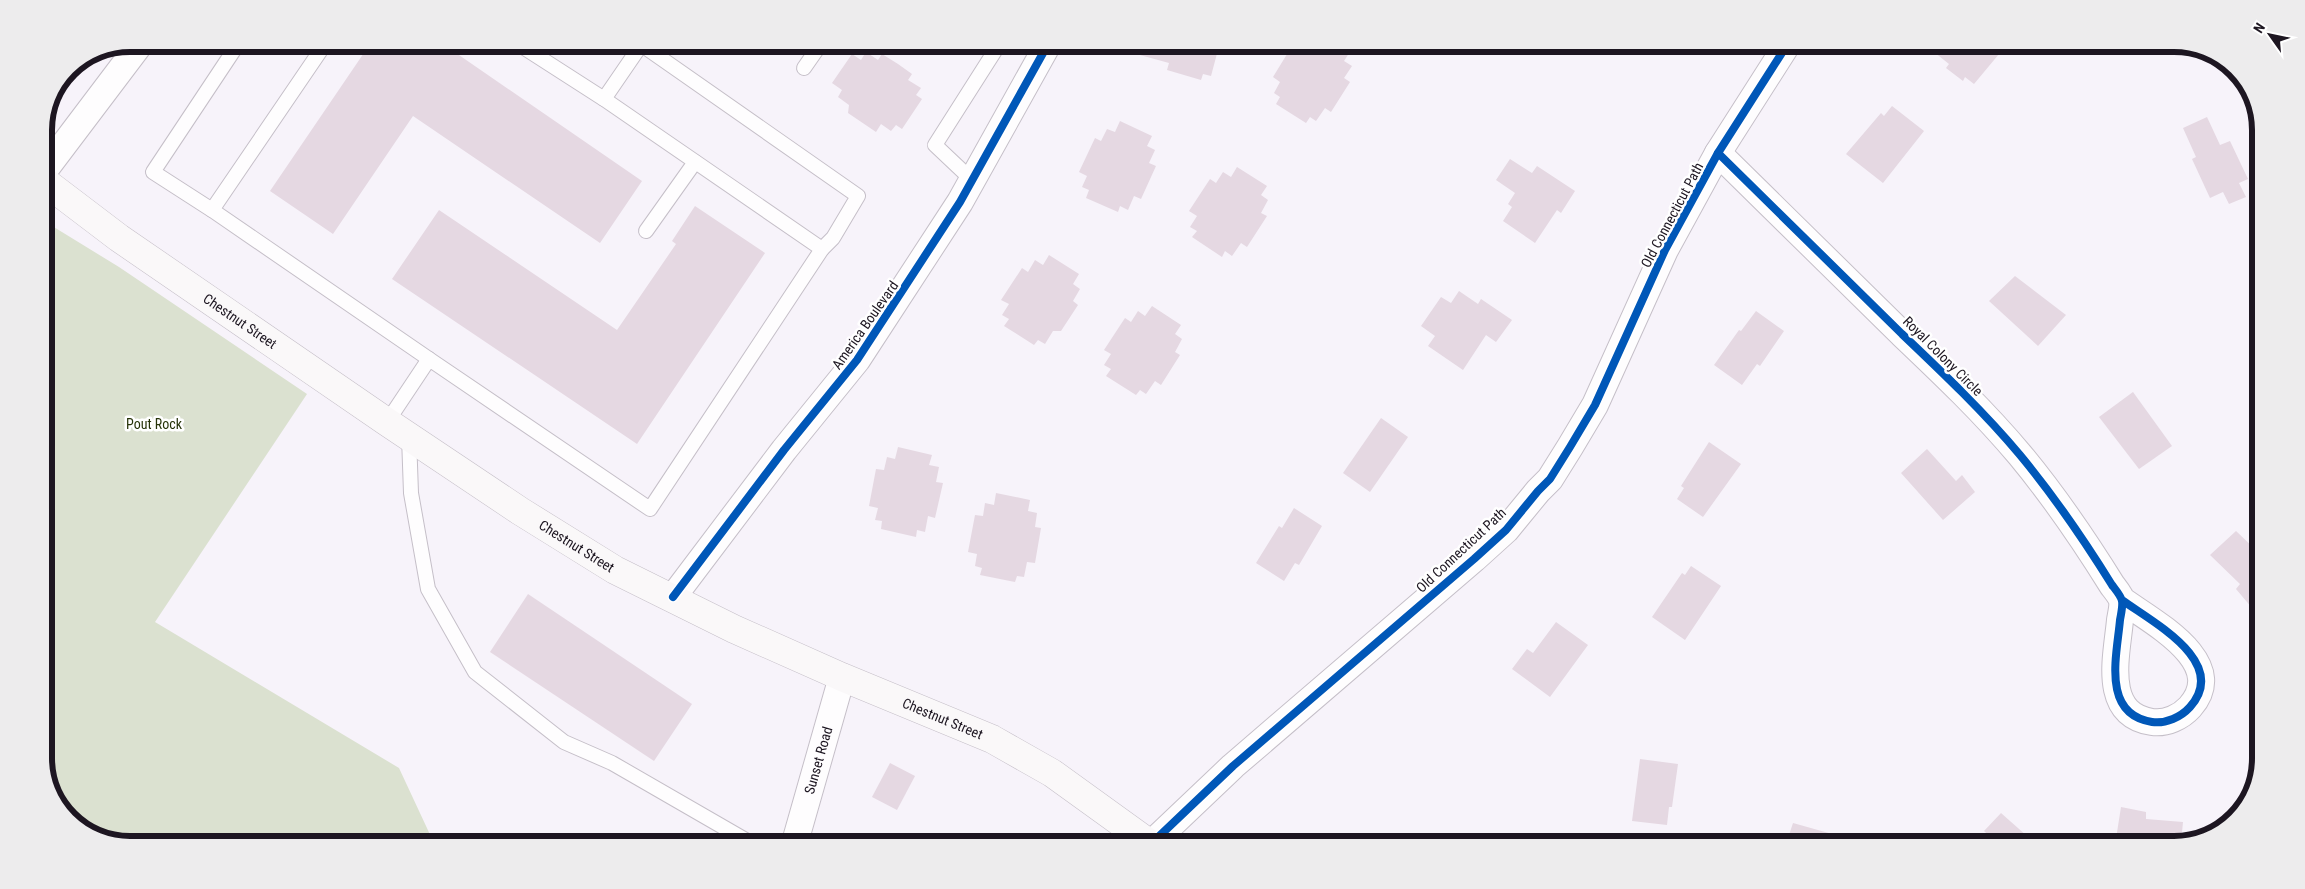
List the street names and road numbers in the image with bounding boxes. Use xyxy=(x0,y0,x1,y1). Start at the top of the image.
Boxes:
street label: Old Connecticut Path xyxy=(1638,160,1706,270)
street label: America Boulevard xyxy=(829,278,901,372)
street label: Chestnut Street xyxy=(200,290,280,352)
street label: Royal Colony Circle xyxy=(1900,313,1986,399)
street label: Old Connecticut Path xyxy=(1413,504,1509,596)
street label: Chestnut Street xyxy=(536,517,617,576)
street label: Chestnut Street xyxy=(900,695,985,742)
street label: Sunset Road xyxy=(801,725,835,796)

